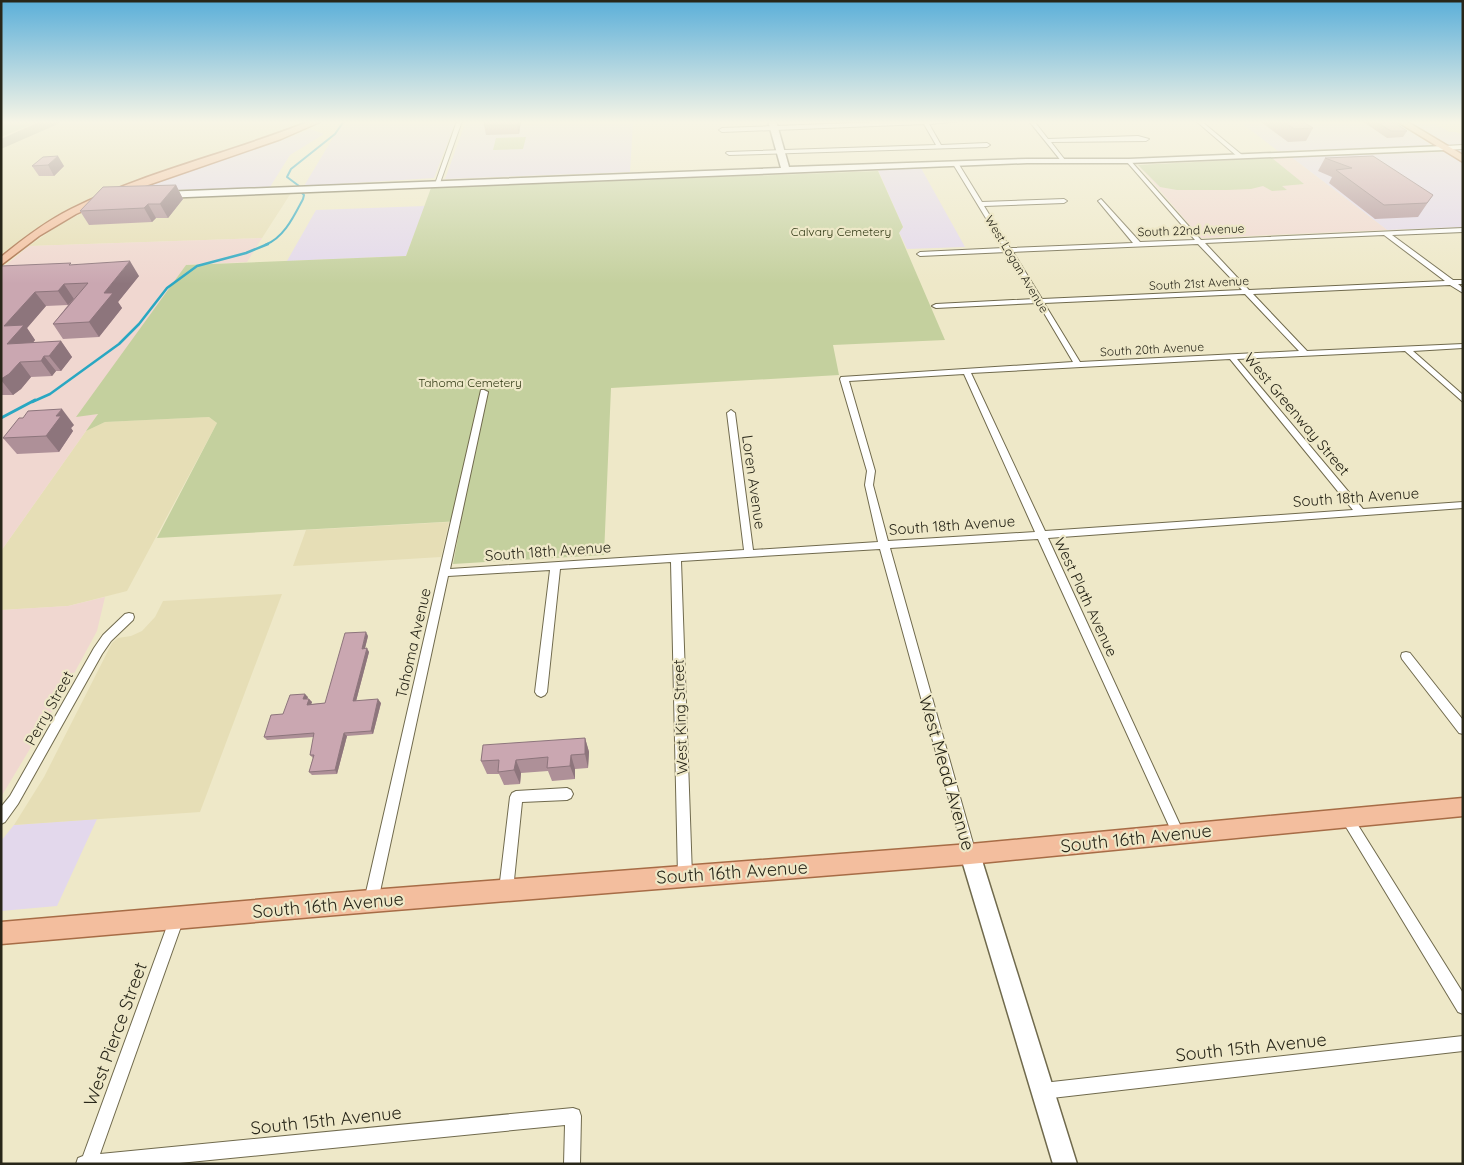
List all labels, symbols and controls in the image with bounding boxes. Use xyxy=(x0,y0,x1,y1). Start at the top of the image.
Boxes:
street label: West Logan Avenue xyxy=(982,213,1052,316)
street label: South 22nd Avenue xyxy=(1137,221,1245,239)
park label: Calvary Cemetery xyxy=(791,224,891,239)
street label: South 21st Avenue xyxy=(1149,273,1250,293)
street label: South 20th Avenue xyxy=(1100,339,1205,359)
street label: West Greenway Street xyxy=(1240,349,1354,479)
park label: Tahoma Cemetery xyxy=(418,375,522,390)
street label: Loren Avenue xyxy=(738,434,770,530)
street label: South 18th Avenue xyxy=(1292,483,1420,511)
street label: South 18th Avenue xyxy=(888,511,1016,539)
street label: West Plath Avenue xyxy=(1050,534,1122,660)
street label: South 18th Avenue xyxy=(484,537,612,565)
street label: Tahoma Avenue xyxy=(391,586,435,700)
street label: West King Street xyxy=(668,659,692,775)
street label: Perry Street xyxy=(21,667,77,749)
street label: West Mead Avenue xyxy=(914,693,980,853)
street label: South 16th Avenue xyxy=(1059,819,1213,857)
street label: South 16th Avenue xyxy=(656,855,808,889)
street label: South 16th Avenue xyxy=(251,887,405,923)
street label: West Pierce Street xyxy=(78,959,152,1109)
street label: South 15th Avenue xyxy=(1174,1028,1328,1066)
street label: South 15th Avenue xyxy=(249,1101,403,1139)

